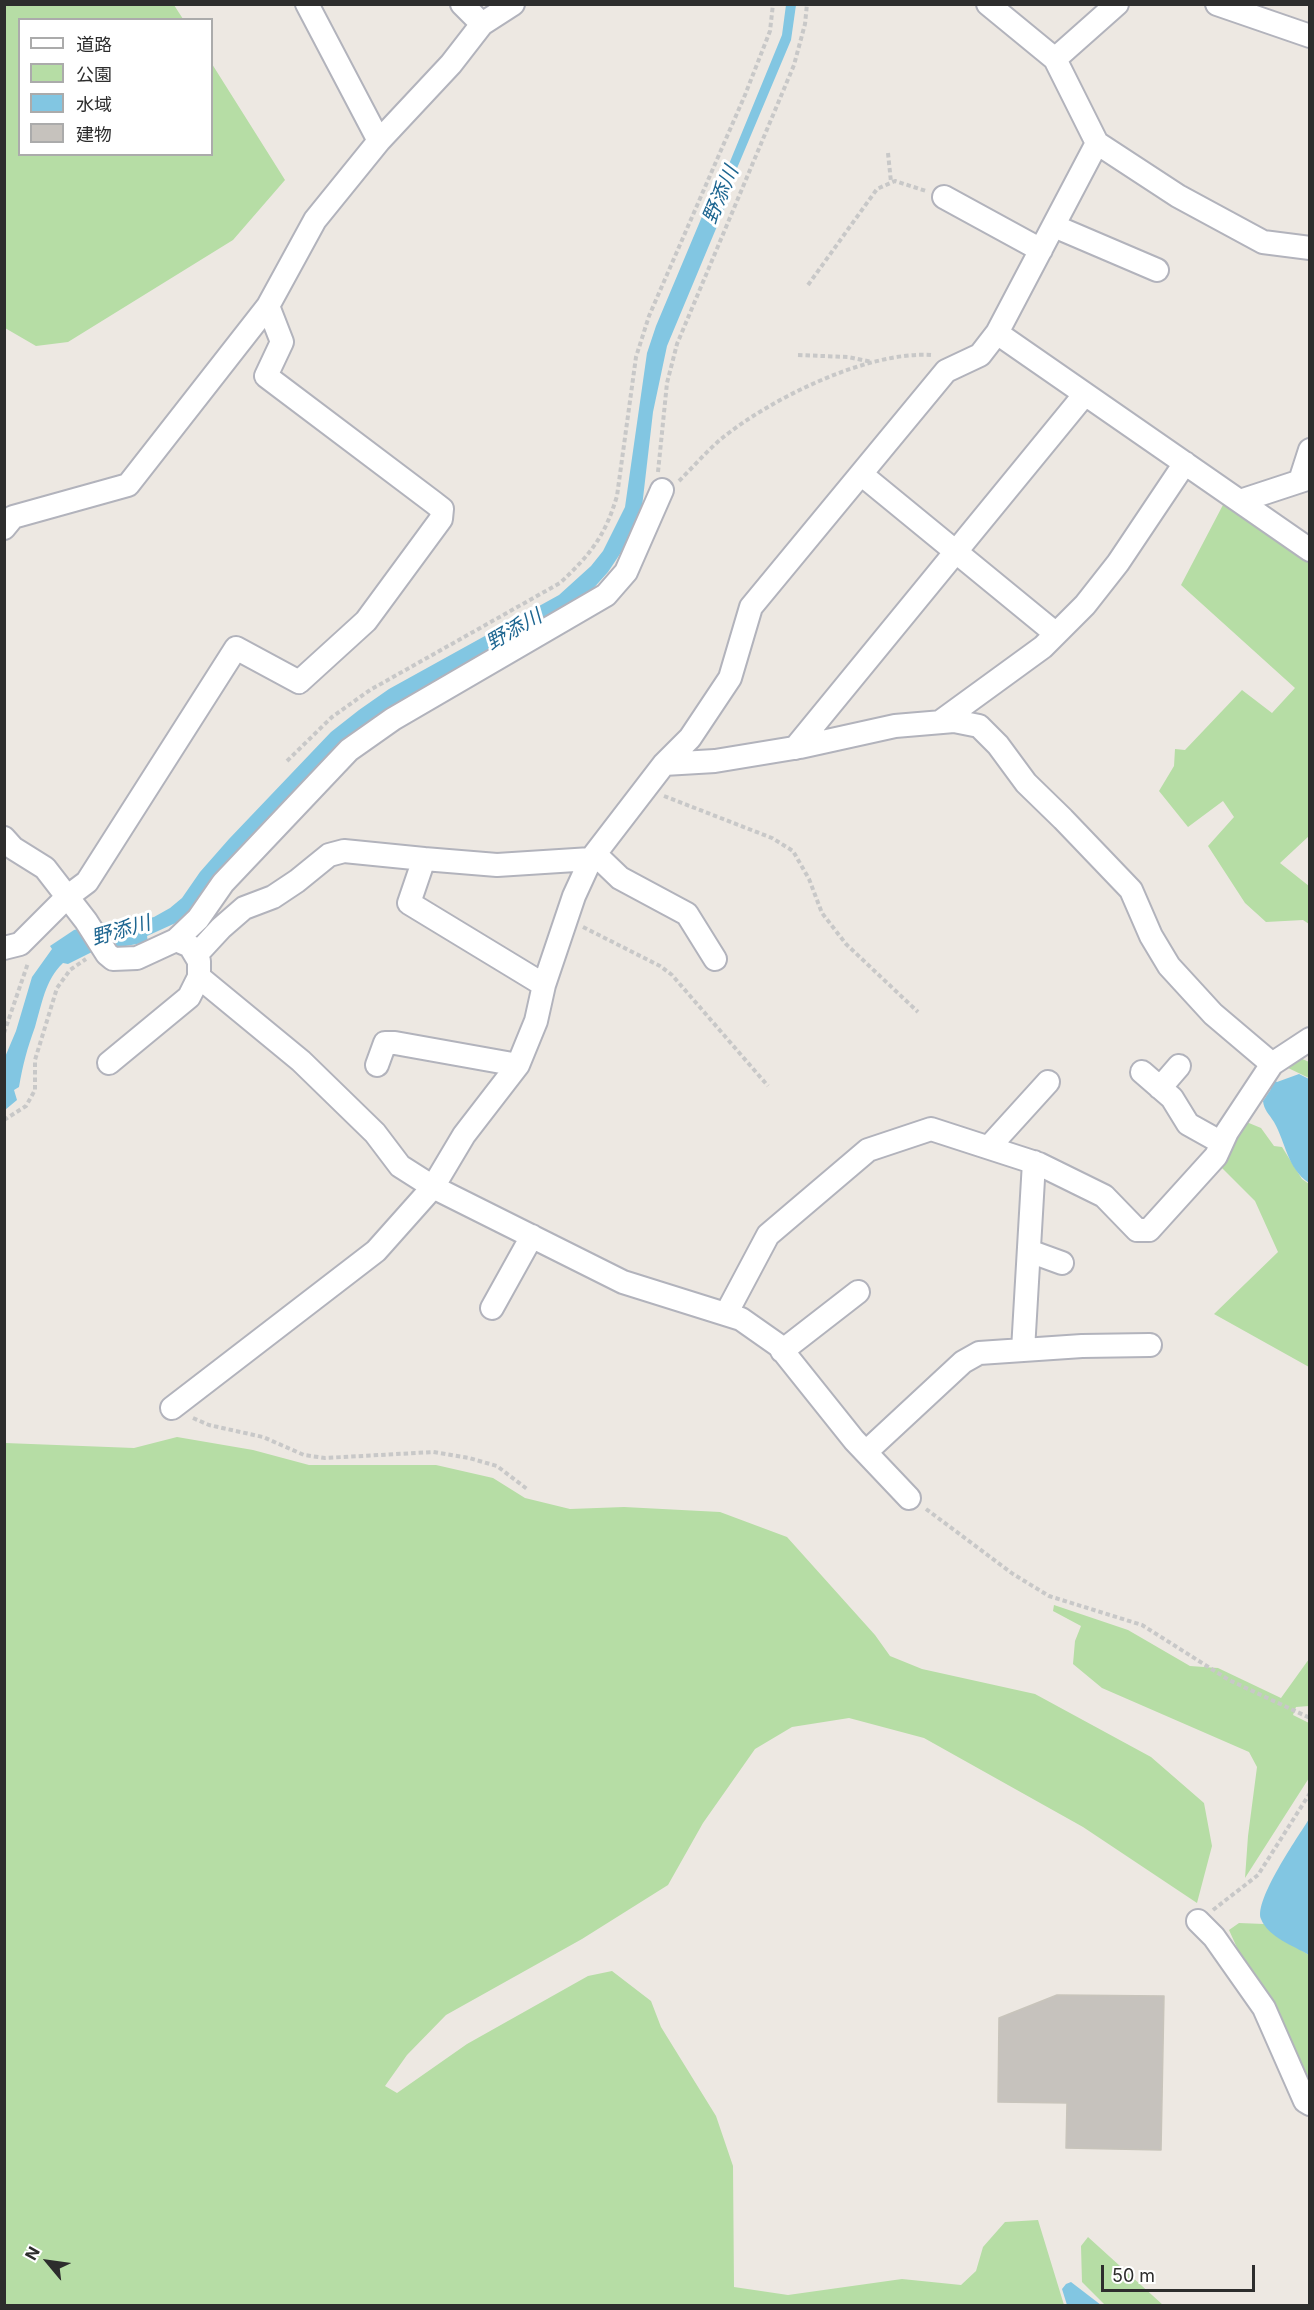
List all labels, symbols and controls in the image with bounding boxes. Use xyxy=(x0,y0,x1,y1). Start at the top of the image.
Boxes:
legend xyxy=(18,18,213,156)
text: 道路 xyxy=(76,34,112,55)
text: 公園 xyxy=(76,64,112,85)
text: 水域 xyxy=(76,94,112,115)
text: 建物 xyxy=(76,124,112,145)
water label: 野添川 xyxy=(698,163,744,227)
water label: 野添川 xyxy=(482,605,546,655)
water label: 野添川 xyxy=(89,911,153,951)
north arrow xyxy=(18,2232,78,2292)
text: N xyxy=(21,2243,44,2263)
scale bar xyxy=(1104,2253,1258,2291)
text: 50 m xyxy=(1112,2265,1155,2286)

